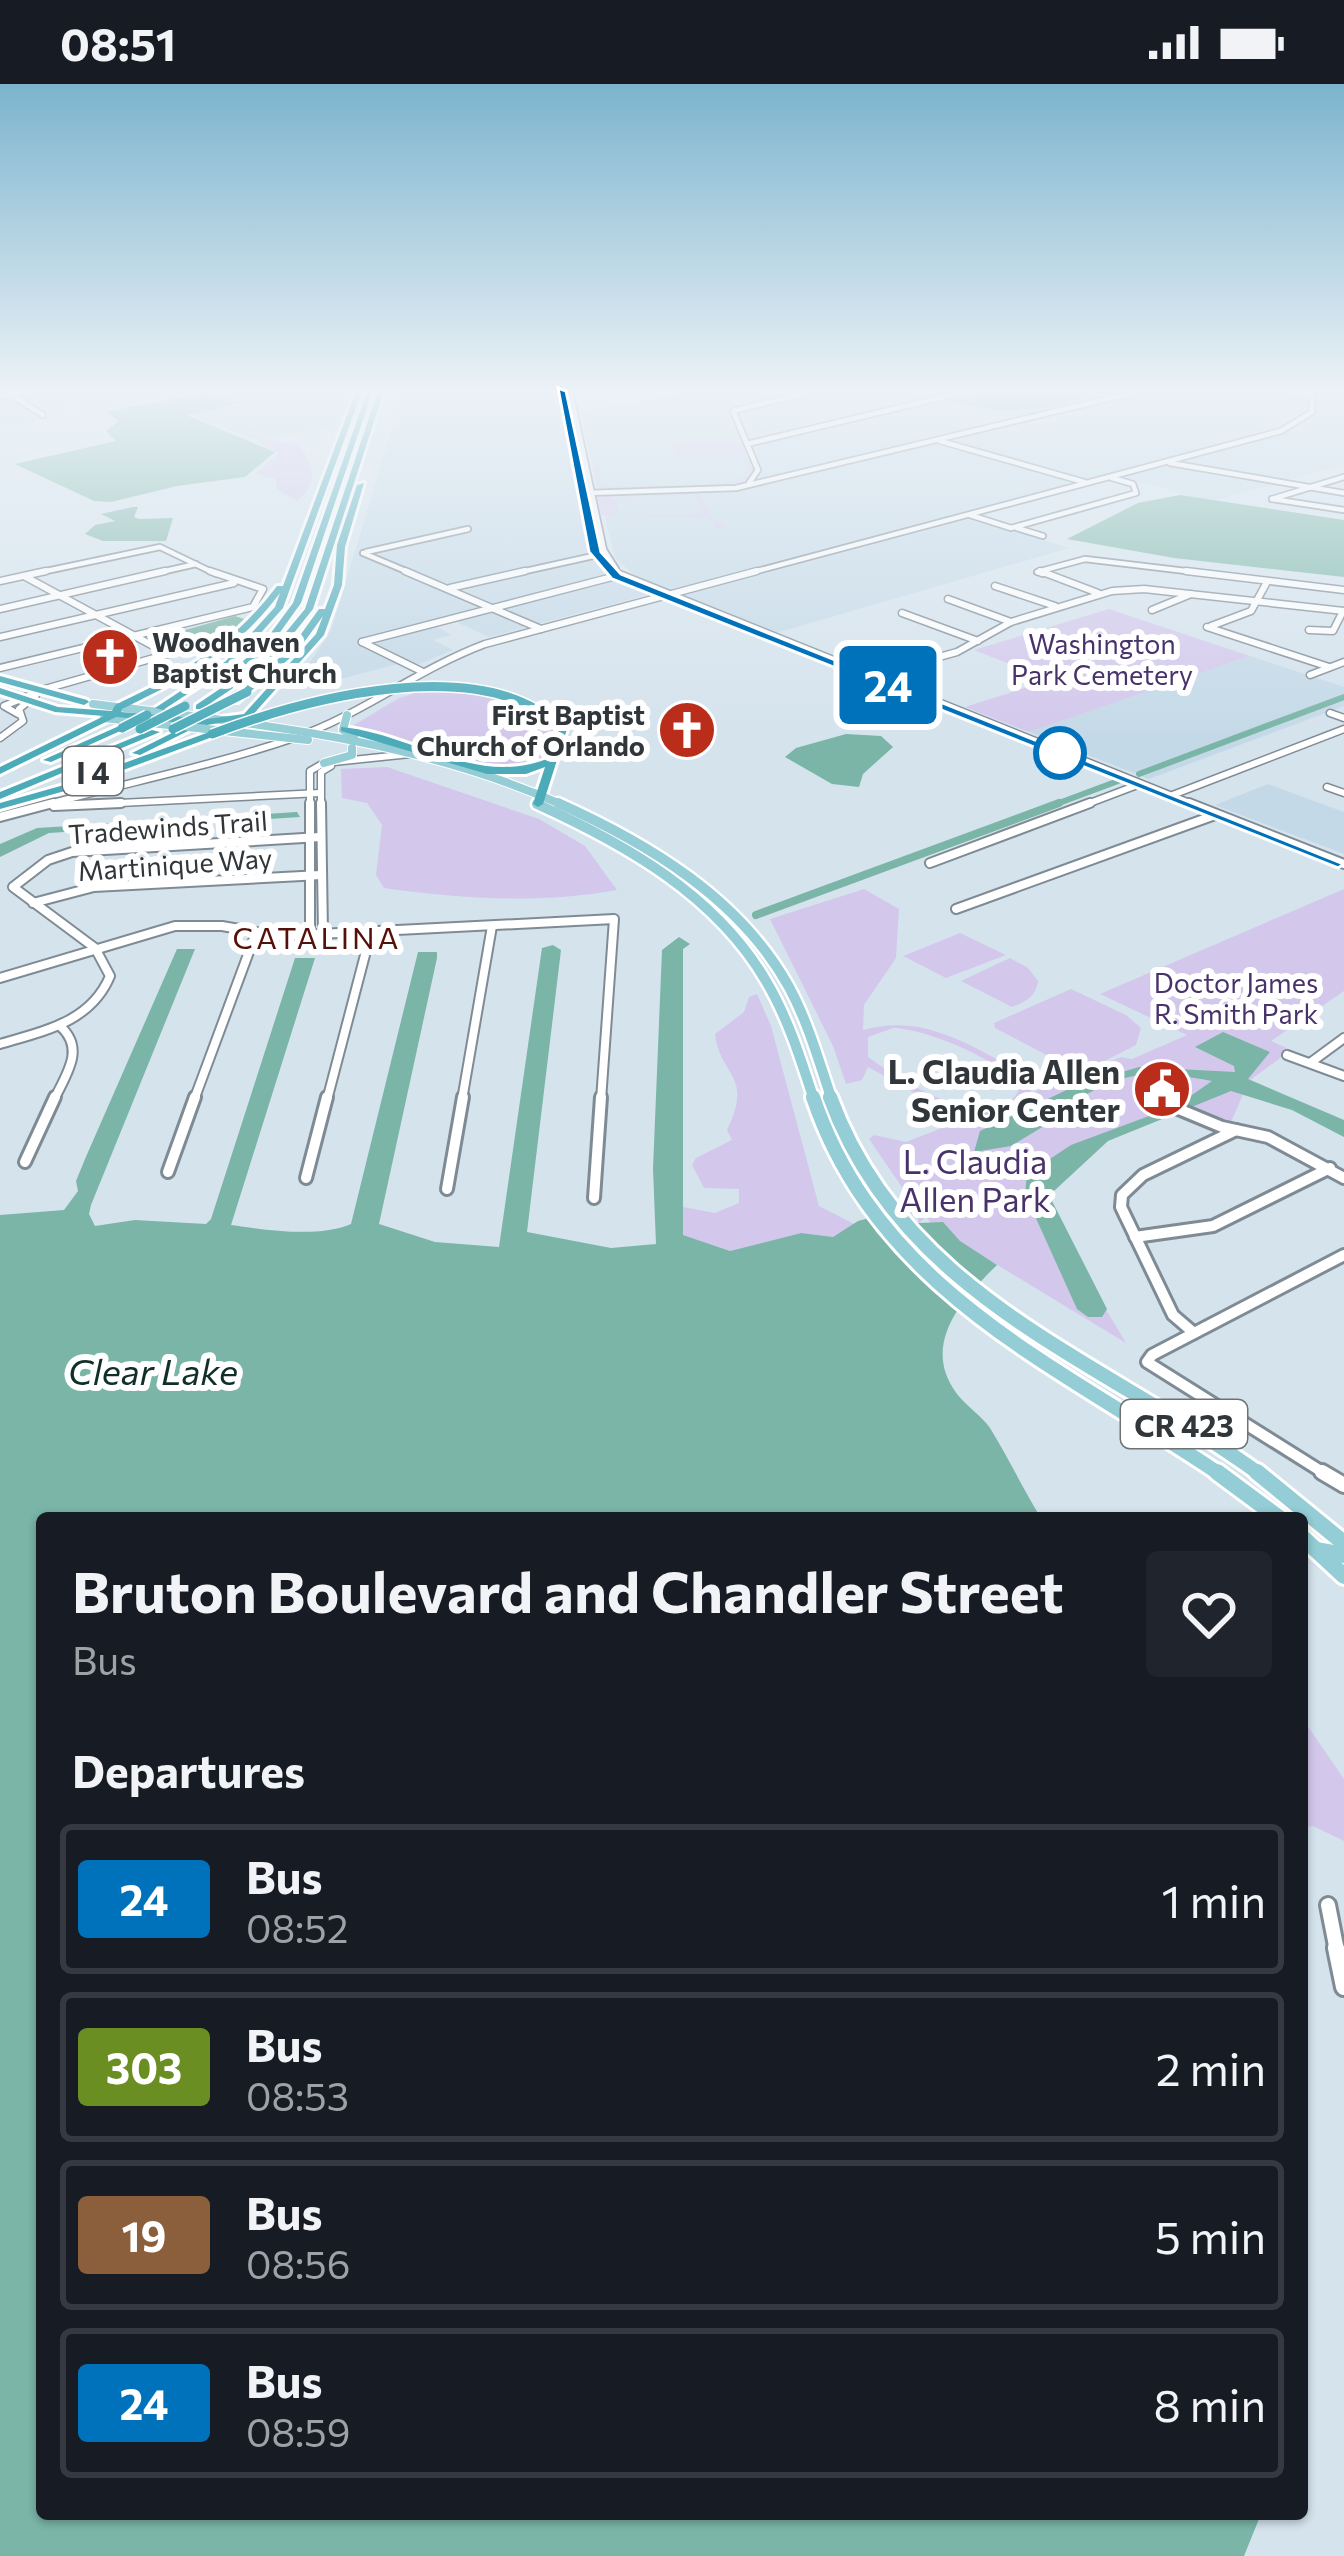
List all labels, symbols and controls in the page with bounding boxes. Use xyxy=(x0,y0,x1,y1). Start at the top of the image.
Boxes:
text: 08:51 xyxy=(60,15,176,70)
place label: Woodhaven Baptist Church xyxy=(152,625,337,689)
church icon: Woodhaven Baptist Church xyxy=(79,626,141,688)
park label: Washington Park Cemetery xyxy=(1011,627,1193,691)
line badge: 24 xyxy=(834,646,942,724)
text: 24 xyxy=(863,659,913,711)
place label: First Baptist Church of Orlando xyxy=(416,698,645,762)
church icon: First Baptist Church of Orlando xyxy=(656,699,718,761)
unlabelled marker xyxy=(1035,728,1085,778)
road number: I 4 xyxy=(63,747,123,795)
street label: Tradewinds Trail xyxy=(67,804,269,850)
street label: Martinique Way xyxy=(77,841,273,887)
district label: CATALINA xyxy=(233,918,401,955)
park label: Doctor James R. Smith Park xyxy=(1154,966,1318,1030)
place label: L. Claudia Allen Senior Center xyxy=(888,1050,1120,1129)
public building icon: L. Claudia Allen Senior Center xyxy=(1131,1058,1193,1120)
park label: L. Claudia Allen Park xyxy=(899,1140,1051,1219)
water label: Clear Lake xyxy=(68,1348,238,1392)
road number: CR 423 xyxy=(1121,1400,1247,1448)
button: heart xyxy=(1146,1551,1272,1677)
text: Bruton Boulevard and Chandler Street xyxy=(72,1555,1064,1625)
text: Bus xyxy=(72,1635,137,1683)
text: Departures xyxy=(72,1742,305,1797)
text: Bus xyxy=(246,1848,322,1903)
text: 1 min xyxy=(1162,1872,1266,1927)
text: 24 xyxy=(119,1873,169,1925)
text: 08:52 xyxy=(246,1903,348,1951)
text: Bus xyxy=(246,2016,322,2071)
text: 2 min xyxy=(1156,2040,1266,2095)
text: 303 xyxy=(106,2041,182,2093)
text: 08:53 xyxy=(246,2071,349,2119)
text: Bus xyxy=(246,2184,322,2239)
text: 5 min xyxy=(1155,2208,1266,2263)
text: 19 xyxy=(122,2209,166,2261)
text: 08:56 xyxy=(246,2239,350,2287)
text: Bus xyxy=(246,2352,322,2407)
text: 8 min xyxy=(1153,2376,1266,2431)
text: 24 xyxy=(119,2377,169,2429)
text: 08:59 xyxy=(246,2407,350,2455)

